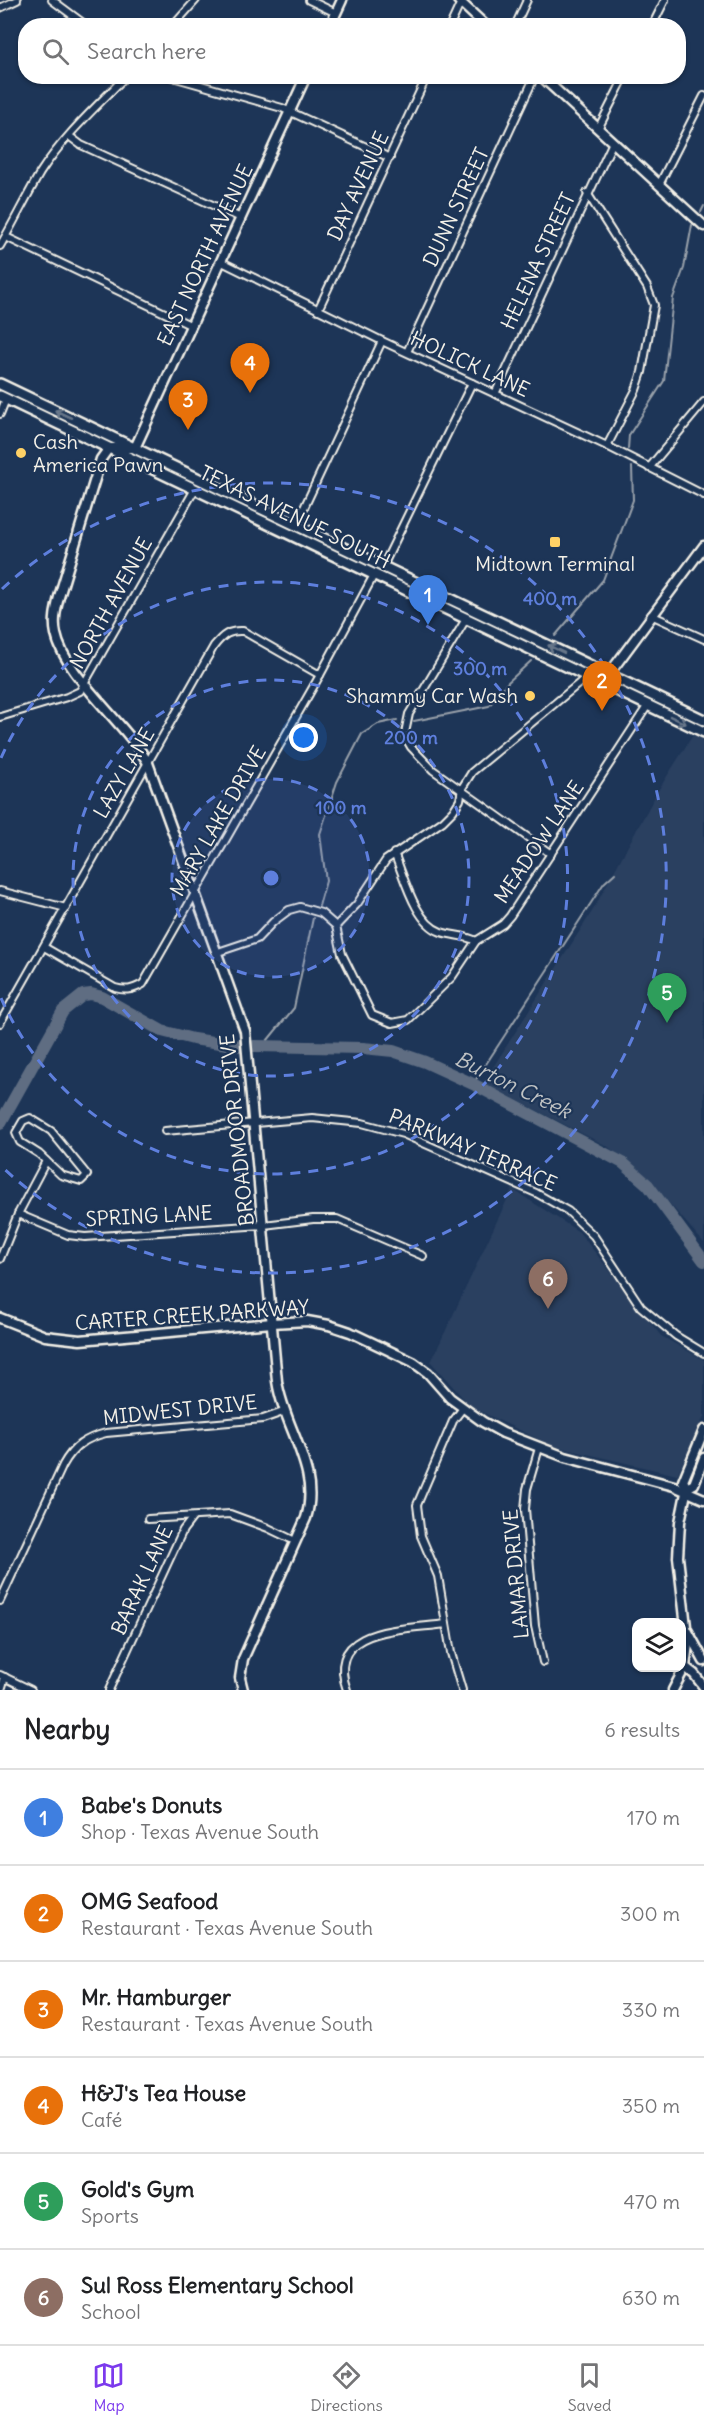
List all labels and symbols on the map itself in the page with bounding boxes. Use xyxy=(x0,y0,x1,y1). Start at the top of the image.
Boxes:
street label: DAY AVENUE xyxy=(321,127,394,244)
street label: DUNN STREET xyxy=(417,143,494,270)
street label: EAST NORTH AVENUE xyxy=(151,160,258,350)
street label: HELENA STREET xyxy=(495,188,580,333)
street label: HOLICK LANE xyxy=(407,325,534,402)
pin: 4 xyxy=(230,344,270,393)
pin: 3 xyxy=(168,380,207,430)
one-way arrow xyxy=(55,407,73,419)
place label: Cash America Pawn xyxy=(33,429,163,477)
marker: Cash America Pawn xyxy=(14,446,28,460)
street label: TEXAS AVENUE SOUTH xyxy=(196,460,395,574)
street label: NORTH AVENUE xyxy=(64,532,157,673)
marker: Midtown Terminal xyxy=(548,535,562,549)
place label: Midtown Terminal xyxy=(475,551,635,576)
pin: 1 xyxy=(408,576,448,625)
text: 400 m xyxy=(523,587,577,610)
one-way arrow xyxy=(548,642,566,654)
text: 300 m xyxy=(453,657,507,680)
pin: 2 xyxy=(582,662,622,711)
place label: Shammy Car Wash xyxy=(346,683,518,708)
marker: Shammy Car Wash xyxy=(523,689,537,703)
one-way arrow xyxy=(669,714,687,726)
street label: LAZY LANE xyxy=(88,723,159,822)
your location xyxy=(289,723,318,752)
text: 200 m xyxy=(384,726,438,749)
street label: MARY LAKE DRIVE xyxy=(164,741,271,901)
street label: MEADOW LANE xyxy=(488,776,589,908)
text: 100 m xyxy=(316,796,367,819)
centre of rings xyxy=(261,868,281,888)
pin: 5 xyxy=(648,974,686,1023)
street label: BROADMOOR DRIVE xyxy=(214,1033,259,1227)
water label: Burton Creek xyxy=(451,1045,577,1125)
street label: PARKWAY TERRACE xyxy=(385,1103,561,1196)
street label: SPRING LANE xyxy=(85,1200,213,1231)
pin: 6 xyxy=(528,1260,568,1309)
street label: CARTER CREEK PARKWAY xyxy=(74,1294,310,1335)
street label: MIDWEST DRIVE xyxy=(102,1389,258,1430)
street label: LAMAR DRIVE xyxy=(497,1508,534,1640)
street label: BARAK LANE xyxy=(105,1521,178,1639)

